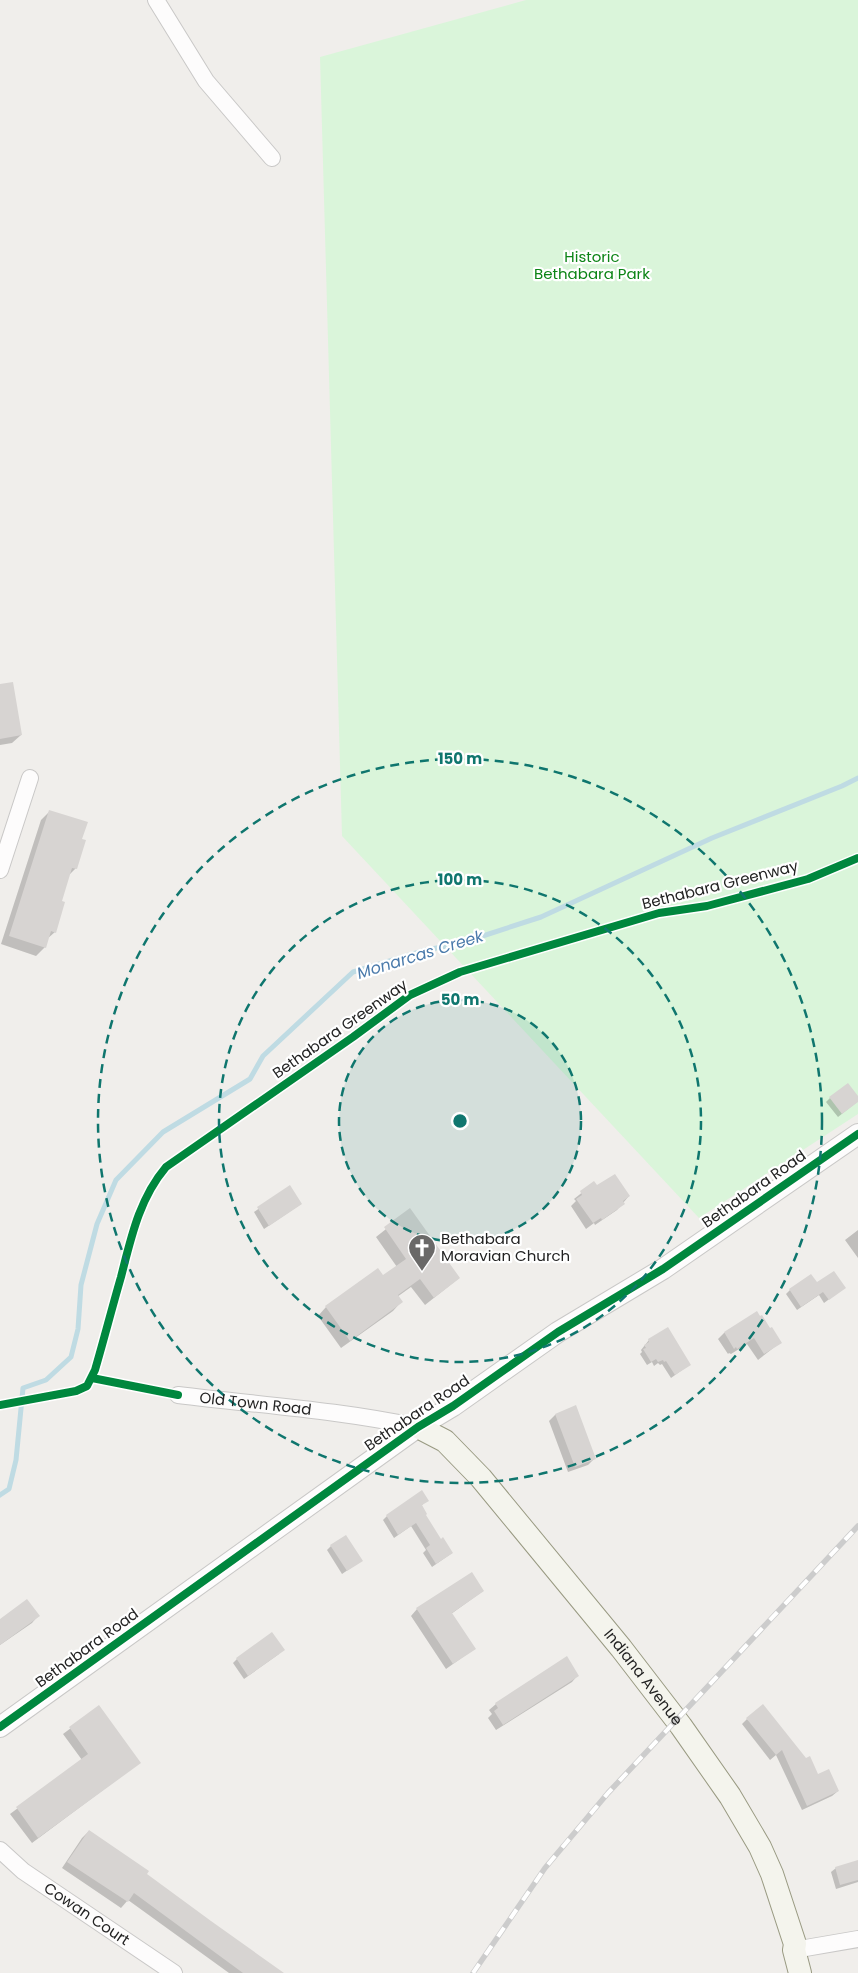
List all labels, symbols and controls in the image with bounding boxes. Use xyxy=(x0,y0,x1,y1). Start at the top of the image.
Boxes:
park label: Historic Bethabara Park xyxy=(534,246,650,284)
text: 150 m xyxy=(438,748,482,769)
street label: Bethabara Greenway xyxy=(640,855,801,914)
text: 100 m xyxy=(438,869,482,890)
water label: Monarcas Creek xyxy=(354,924,487,985)
street label: Bethabara Greenway xyxy=(268,974,412,1083)
text: 50 m xyxy=(441,989,479,1010)
centre of rings xyxy=(451,1112,469,1130)
street label: Bethabara Road xyxy=(697,1145,810,1232)
place label: Bethabara Moravian Church xyxy=(441,1228,570,1266)
church icon: Bethabara Moravian Church xyxy=(407,1233,437,1272)
street label: Bethabara Road xyxy=(360,1370,473,1456)
street label: Old Town Road xyxy=(199,1387,313,1420)
street label: Bethabara Road xyxy=(31,1603,143,1692)
street label: Indiana Avenue xyxy=(599,1624,688,1730)
street label: Cowan Court xyxy=(40,1877,134,1950)

